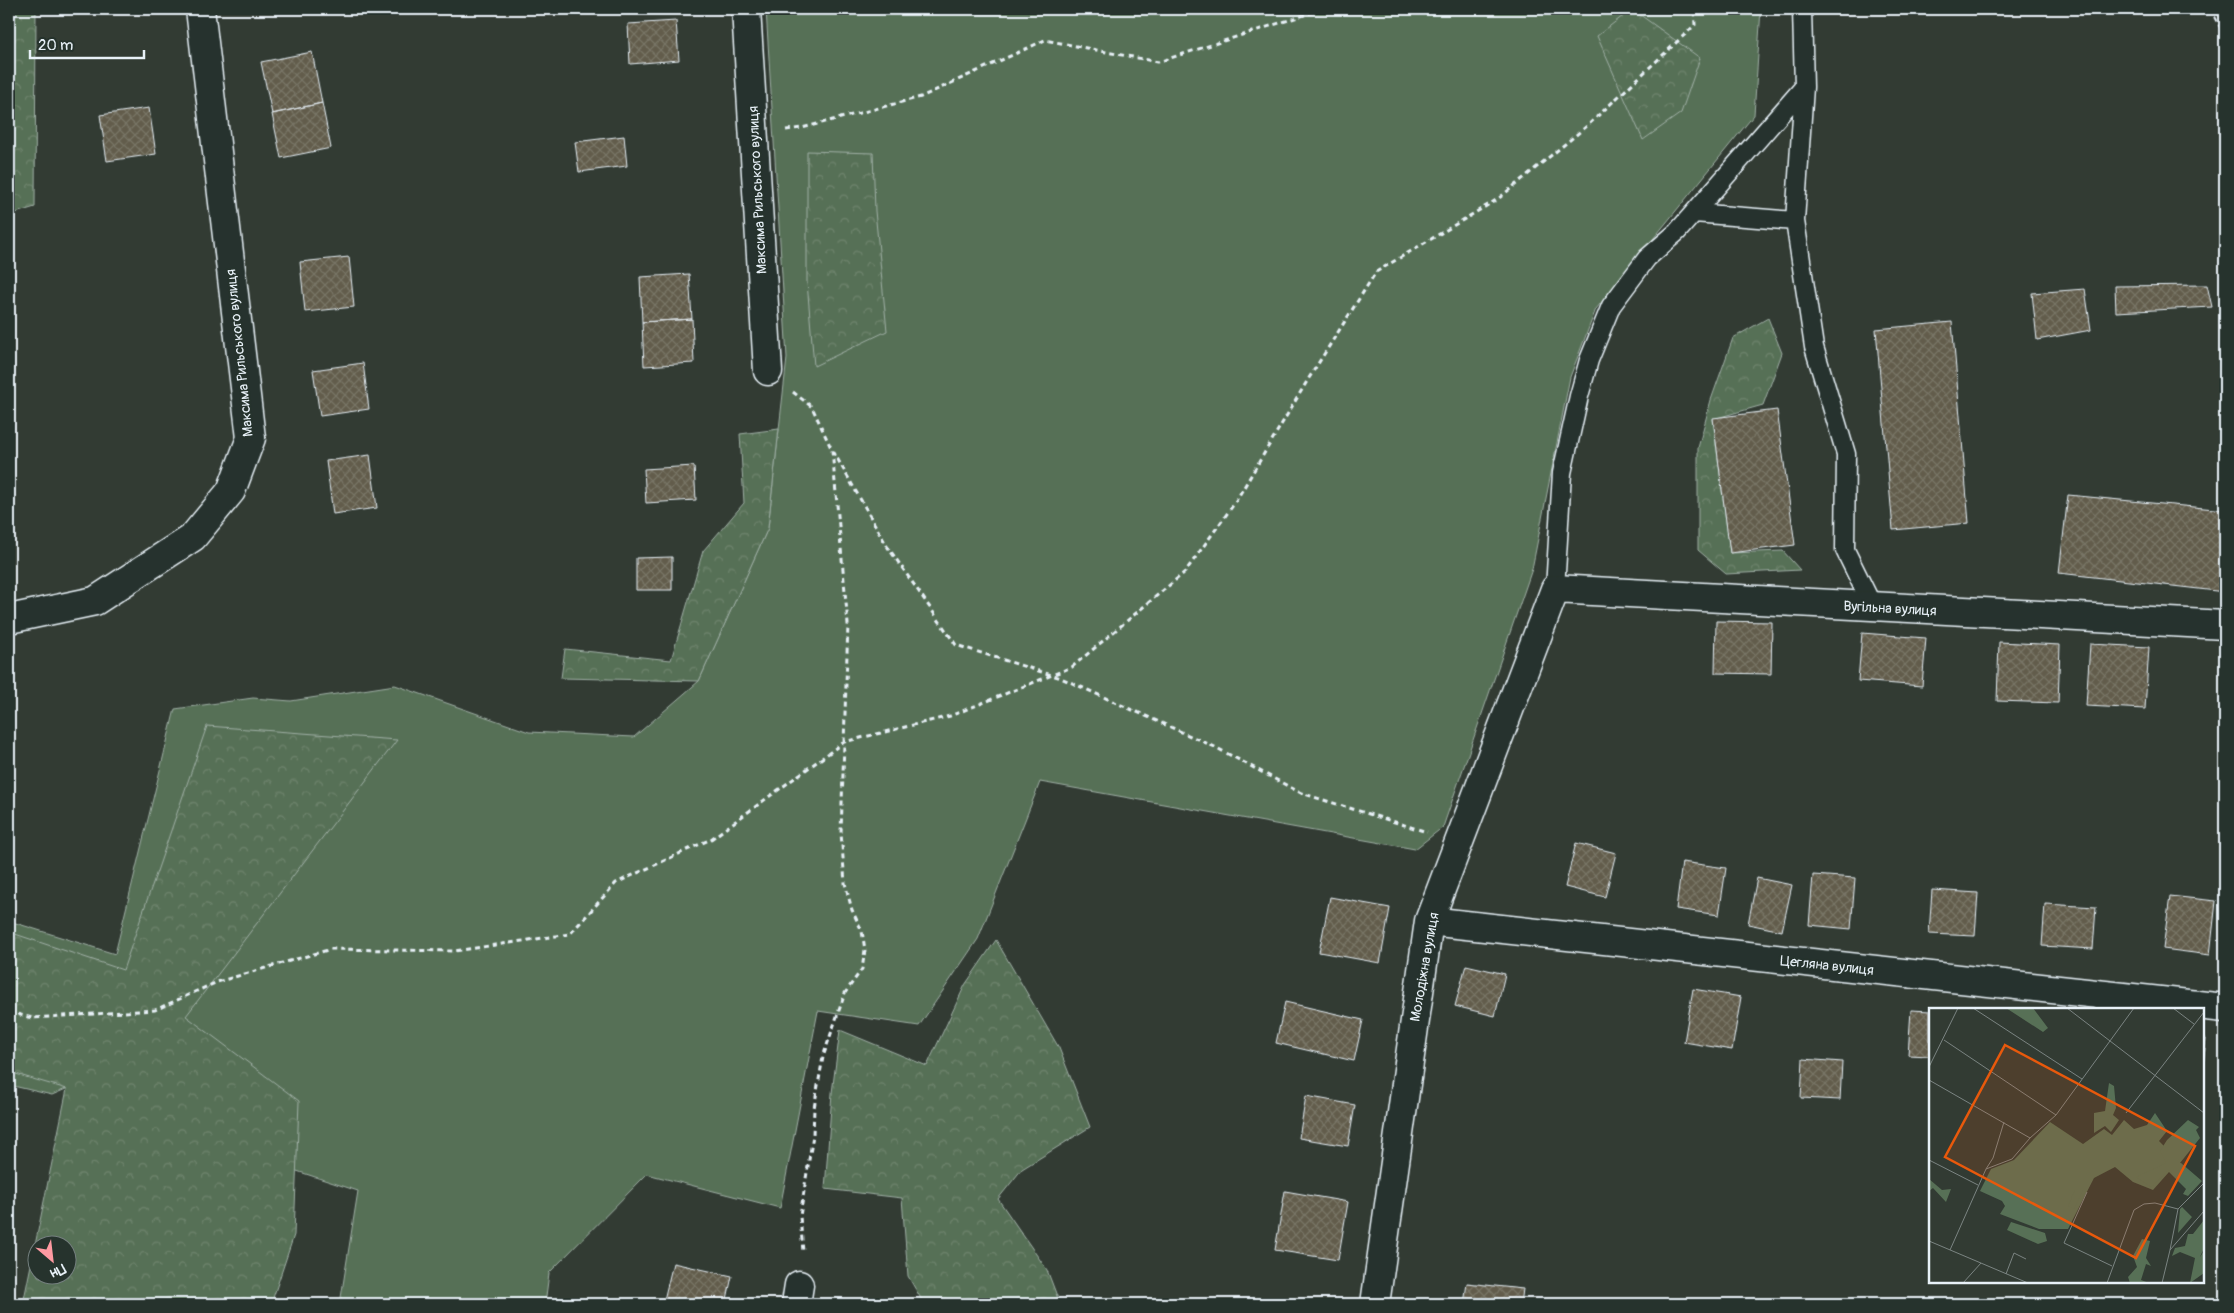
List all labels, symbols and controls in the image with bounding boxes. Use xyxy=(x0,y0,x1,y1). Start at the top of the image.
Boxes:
scale bar xyxy=(30,28,144,60)
text: 20 m xyxy=(38,36,73,55)
street label: Максима Рильського вулиця xyxy=(745,105,770,274)
street label: Максима Рильського вулиця xyxy=(222,268,257,438)
street label: Вугільна вулиця xyxy=(1843,598,1937,619)
street label: Молодіжна вулиця xyxy=(1407,911,1442,1023)
street label: Цегляна вулиця xyxy=(1779,952,1875,979)
inset map xyxy=(1929,1008,2204,1283)
north arrow xyxy=(28,1236,78,1286)
text: Пн xyxy=(47,1260,69,1282)

